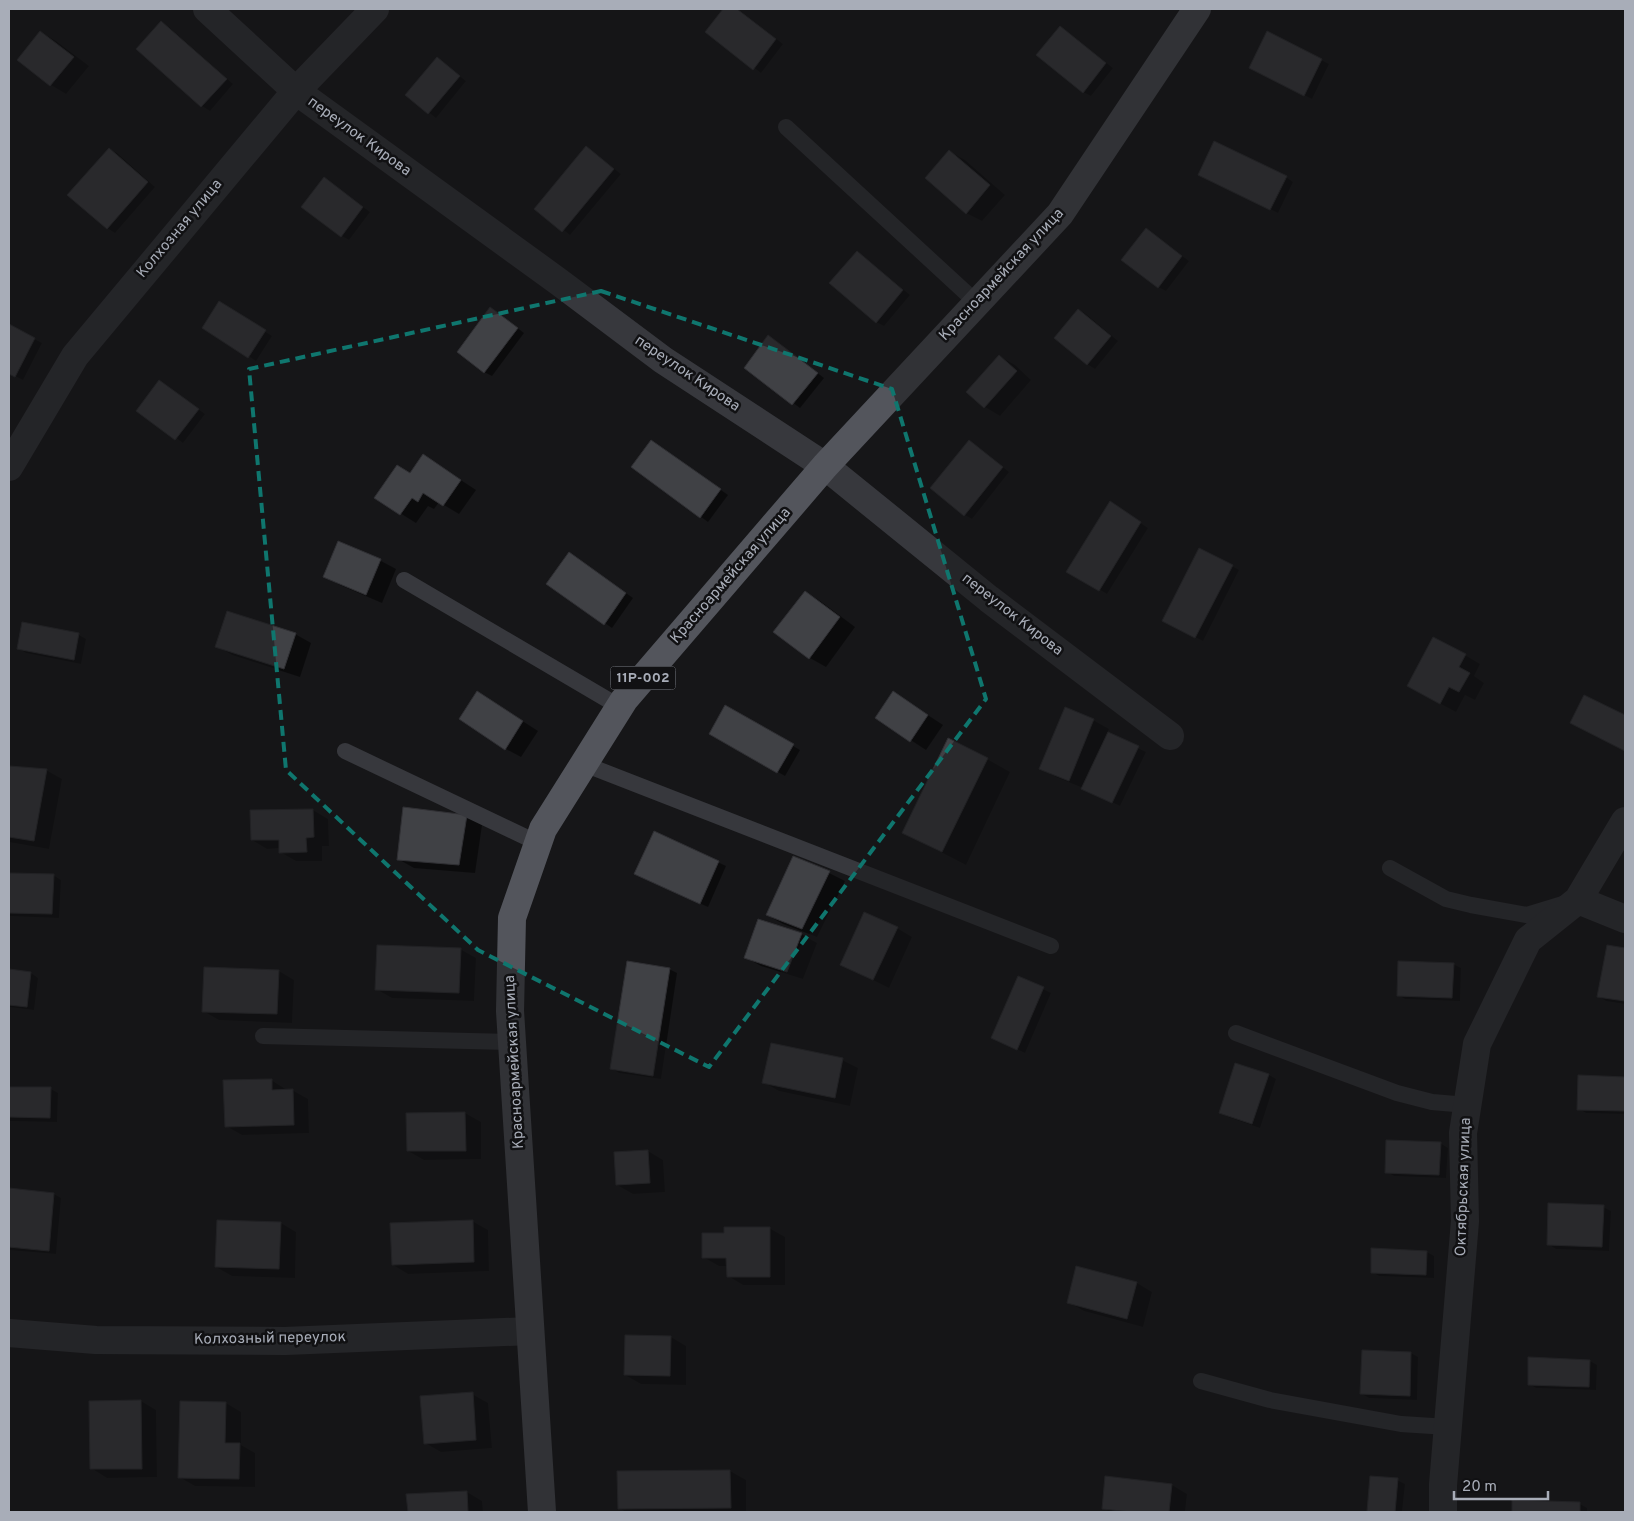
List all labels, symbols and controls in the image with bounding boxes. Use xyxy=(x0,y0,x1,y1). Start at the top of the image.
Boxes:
street label: переулок Кирова xyxy=(304,93,414,181)
street label: Колхозная улица xyxy=(133,176,227,282)
street label: Красноармейская улица xyxy=(936,205,1068,345)
street label: переулок Кирова xyxy=(631,332,743,416)
street label: Красноармейская улица xyxy=(667,504,795,648)
street label: переулок Кирова xyxy=(958,570,1066,660)
road number: 11Р-002 xyxy=(610,666,676,690)
street label: Красноармейская улица xyxy=(501,974,529,1150)
street label: Октябрьская улица xyxy=(1452,1117,1476,1257)
street label: Колхозный переулок xyxy=(194,1328,346,1350)
scale bar xyxy=(1454,1468,1548,1500)
text: 20 m xyxy=(1462,1478,1497,1497)

